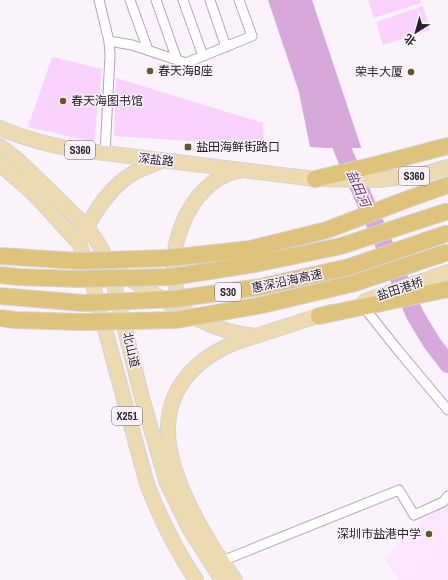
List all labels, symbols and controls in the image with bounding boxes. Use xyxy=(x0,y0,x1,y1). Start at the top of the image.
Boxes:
north arrow xyxy=(396,12,436,52)
text: 北 xyxy=(401,31,419,49)
place label: 春天海B座 xyxy=(158,63,213,79)
place label: 荣丰大厦 xyxy=(355,64,403,80)
marker: 春天海B座 xyxy=(145,66,155,76)
marker: 荣丰大厦 xyxy=(406,67,416,77)
place label: 春天海图书馆 xyxy=(71,93,143,109)
marker: 春天海图书馆 xyxy=(58,96,68,106)
place label: 盐田海鲜街路口 xyxy=(196,139,280,155)
road number: S360 xyxy=(65,141,95,159)
marker: 盐田海鲜街路口 xyxy=(183,142,193,152)
street label: 深盐路 xyxy=(137,150,175,170)
water label: 盐田河 xyxy=(343,167,375,212)
road number: S360 xyxy=(399,167,429,185)
street label: 惠深沿海高速 xyxy=(250,266,324,296)
street label: 盐田港桥 xyxy=(375,274,425,304)
road number: S30 xyxy=(215,283,241,301)
street label: 北山道 xyxy=(119,331,143,369)
road number: X251 xyxy=(112,407,142,425)
place label: 深圳市盐港中学 xyxy=(337,526,421,542)
marker: 深圳市盐港中学 xyxy=(424,529,434,539)

